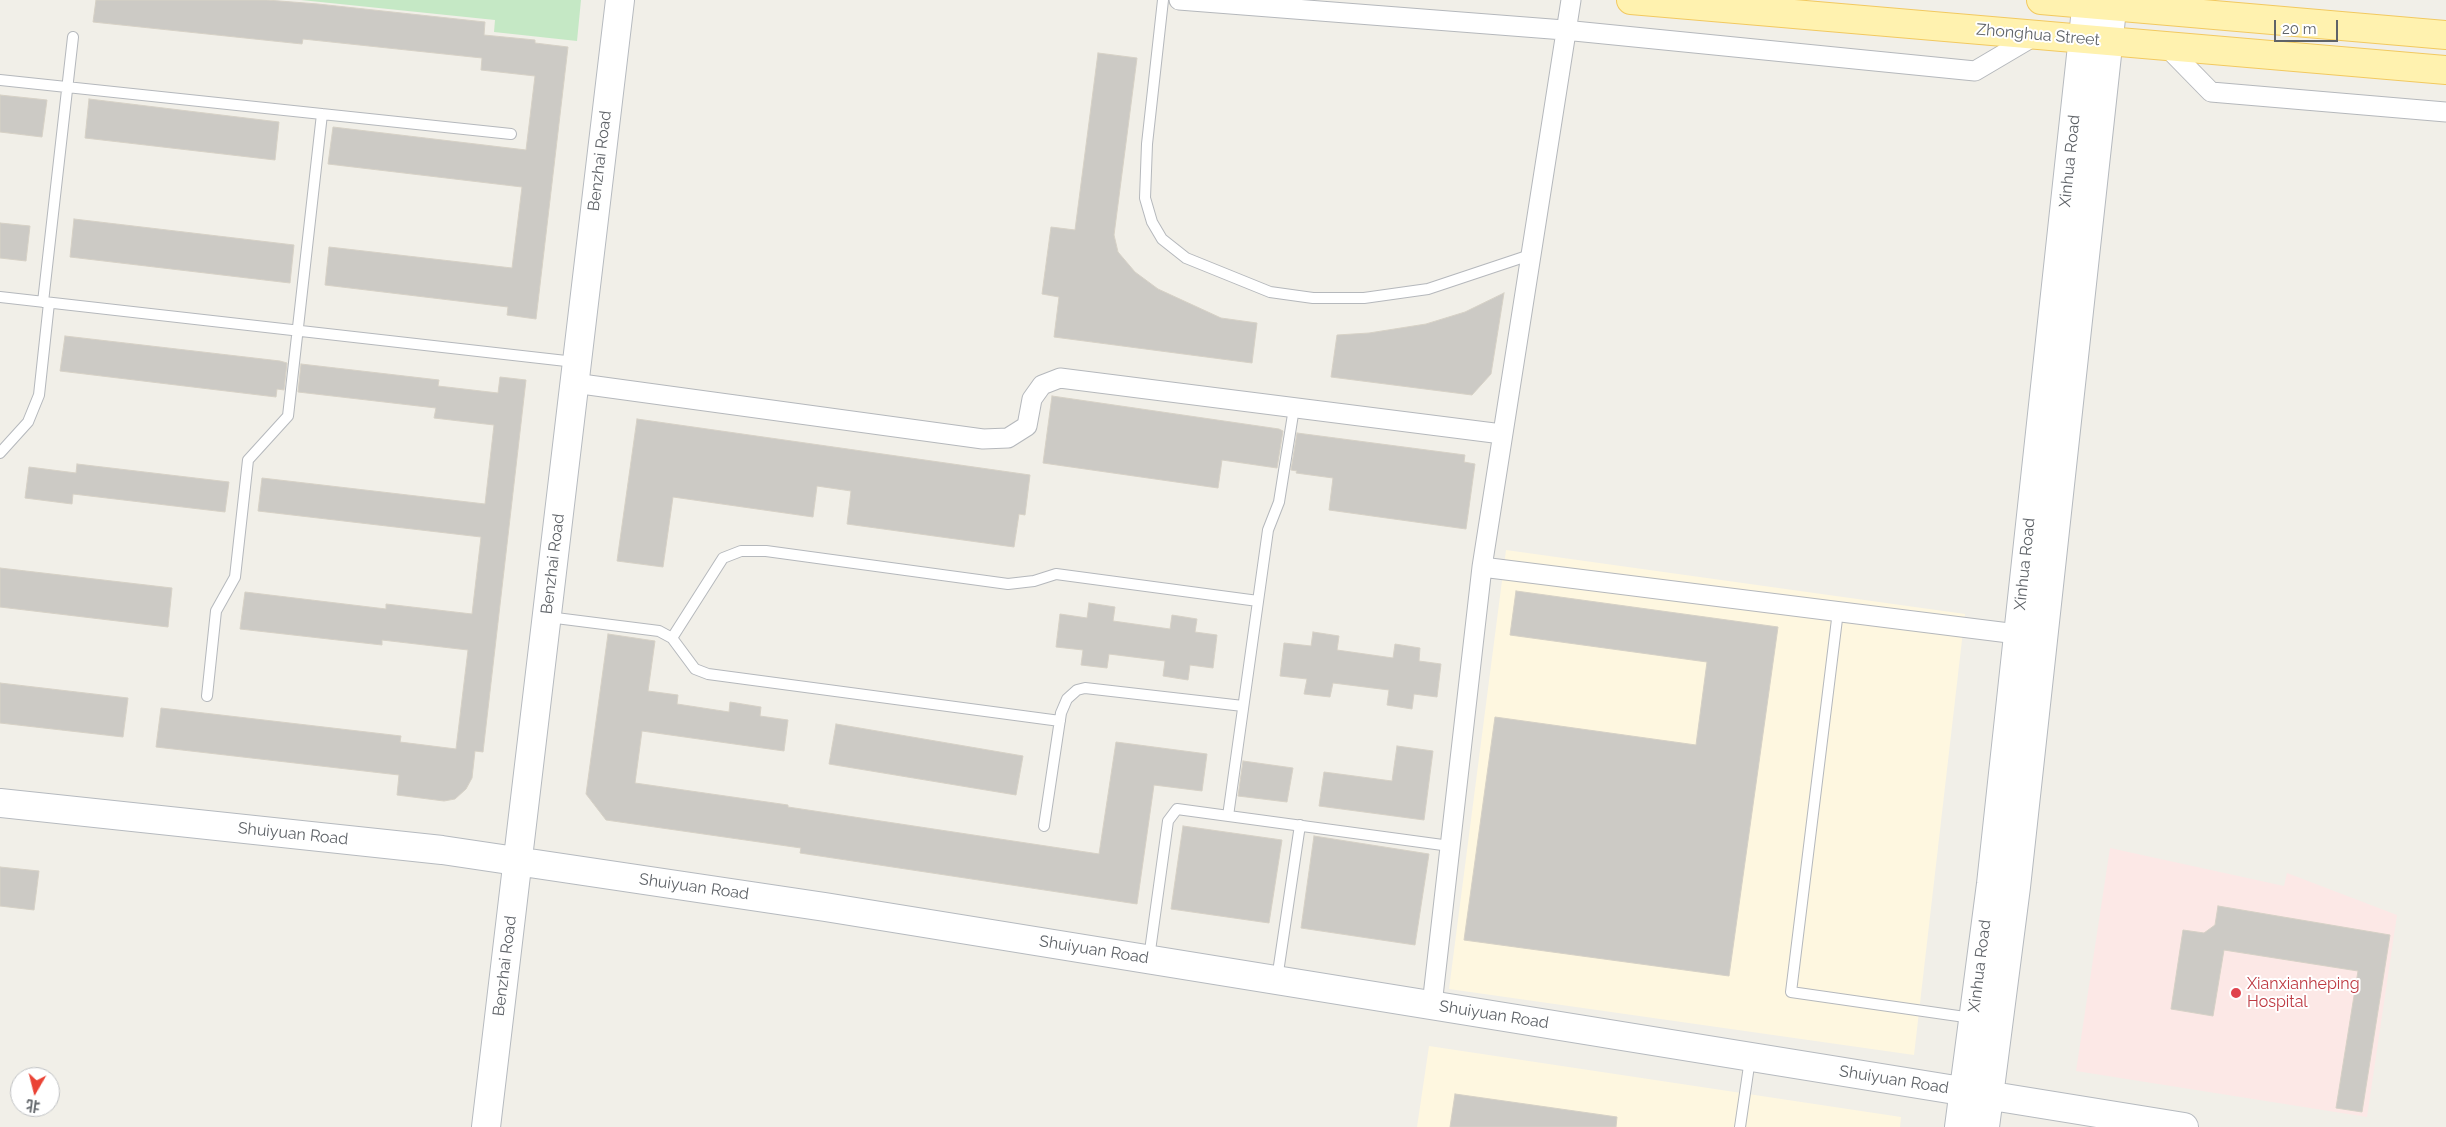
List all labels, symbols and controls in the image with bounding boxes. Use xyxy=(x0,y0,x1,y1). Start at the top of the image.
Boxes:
scale bar xyxy=(2276,10,2340,42)
street label: Zhonghua Street xyxy=(1975,20,2101,50)
text: 20 m xyxy=(2282,20,2317,38)
street label: Benzhai Road xyxy=(584,110,616,212)
street label: Xinhua Road xyxy=(2056,114,2084,208)
street label: Benzhai Road xyxy=(537,513,569,615)
street label: Xinhua Road xyxy=(2011,517,2039,611)
street label: Shuiyuan Road xyxy=(237,819,349,849)
street label: Shuiyuan Road xyxy=(638,870,750,904)
street label: Benzhai Road xyxy=(489,915,521,1017)
street label: Xinhua Road xyxy=(1965,919,1995,1013)
street label: Shuiyuan Road xyxy=(1038,932,1150,968)
place label: Xianxianheping Hospital xyxy=(2247,974,2360,1012)
marker: Xianxianheping Hospital xyxy=(2229,986,2243,1000)
street label: Shuiyuan Road xyxy=(1438,997,1550,1033)
street label: Shuiyuan Road xyxy=(1838,1062,1950,1098)
north arrow xyxy=(10,1067,60,1117)
text: 北 xyxy=(25,1097,41,1115)

